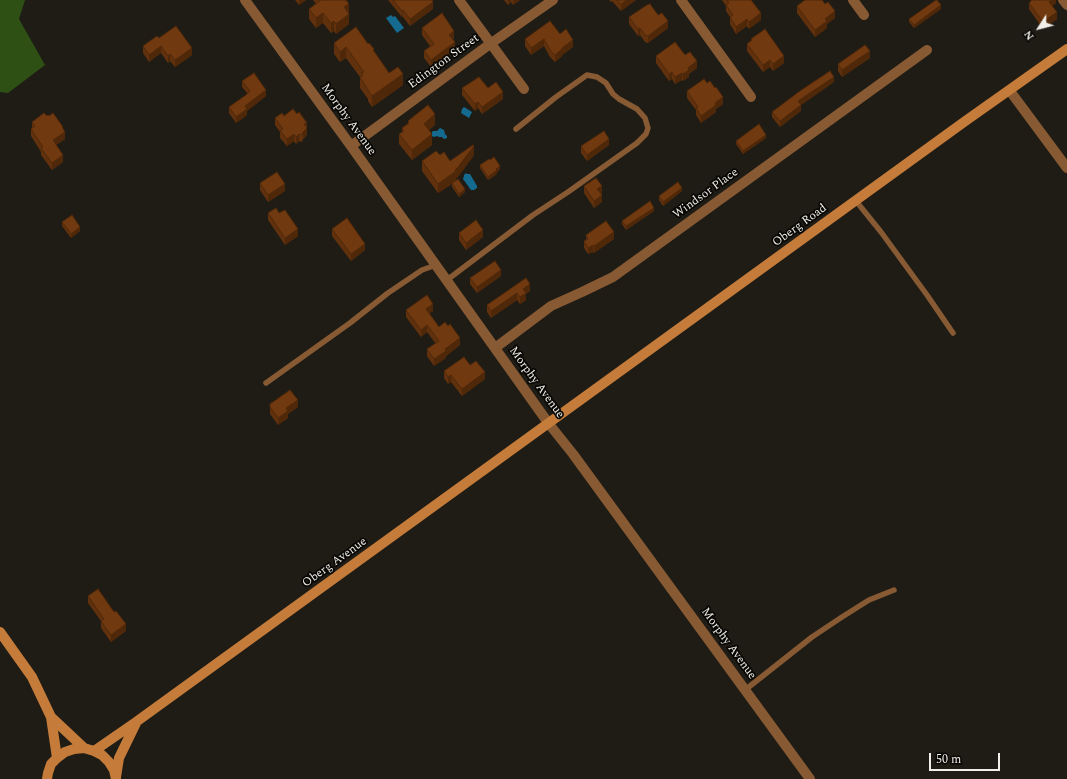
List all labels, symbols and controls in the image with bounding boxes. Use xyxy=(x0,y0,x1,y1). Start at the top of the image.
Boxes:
north arrow xyxy=(1019,8,1059,48)
text: N xyxy=(1019,27,1038,44)
street label: Edington Street xyxy=(406,31,482,93)
street label: Morphy Avenue xyxy=(317,81,379,159)
street label: Windsor Place xyxy=(671,166,741,222)
street label: Oberg Road xyxy=(770,201,830,251)
street label: Morphy Avenue xyxy=(505,344,567,422)
street label: Oberg Avenue xyxy=(300,535,370,591)
street label: Morphy Avenue xyxy=(697,605,759,683)
scale bar xyxy=(931,745,1002,771)
text: 50 m xyxy=(936,750,961,769)

